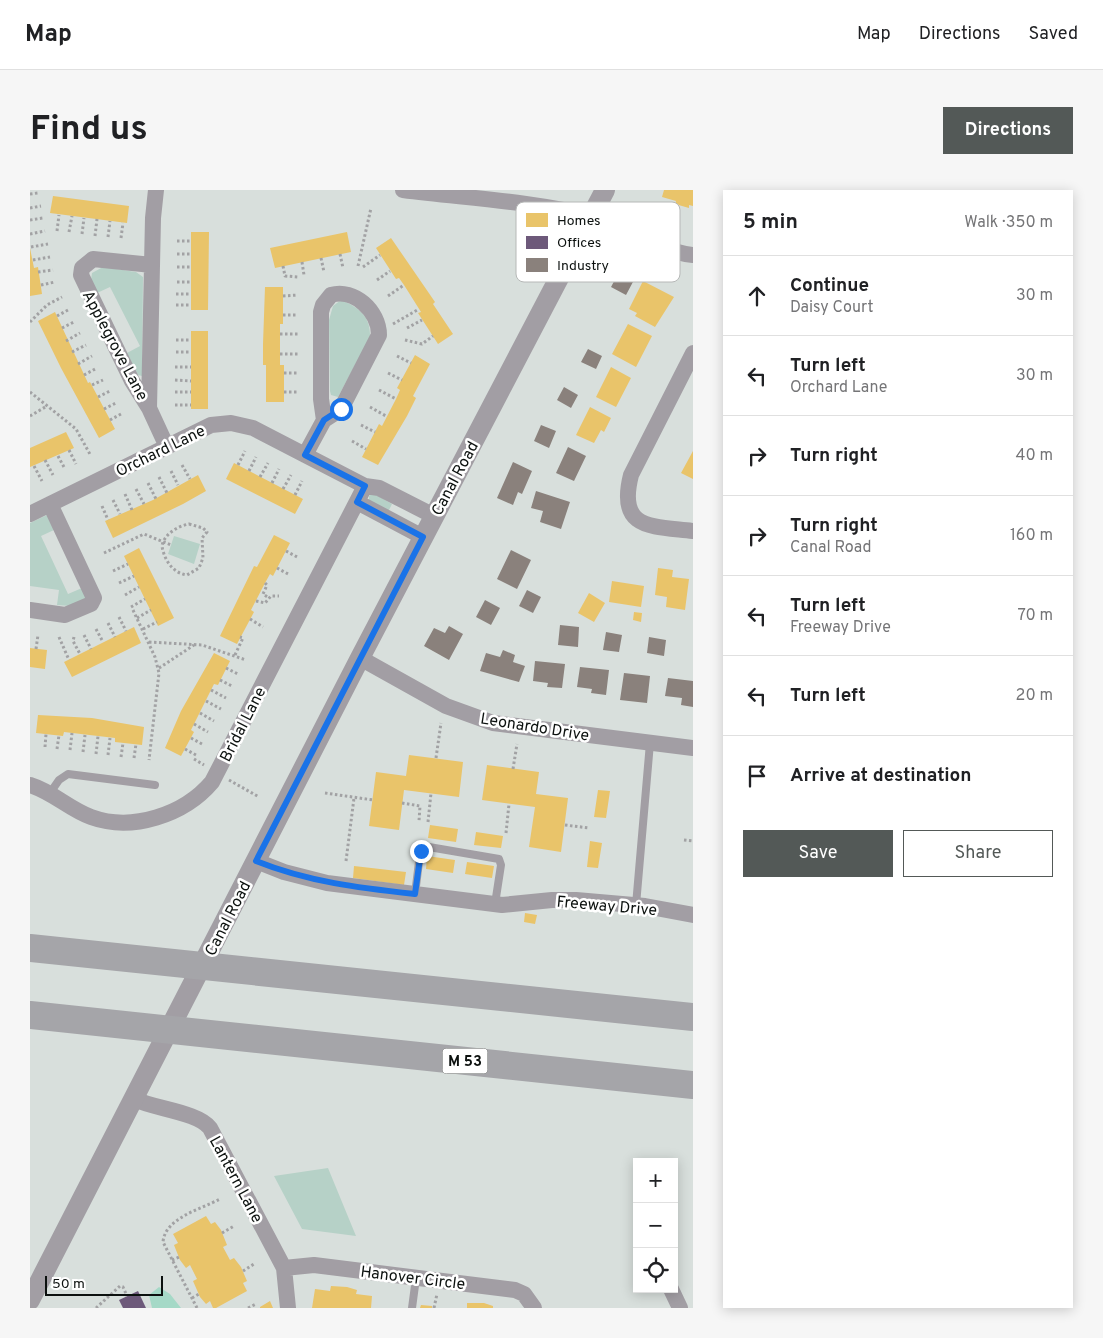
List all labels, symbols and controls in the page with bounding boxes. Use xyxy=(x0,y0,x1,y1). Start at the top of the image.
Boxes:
text: Map xyxy=(25,20,72,50)
text: Map xyxy=(857,23,891,46)
text: Directions xyxy=(919,23,1001,46)
text: Saved xyxy=(1029,23,1078,46)
button: Directions xyxy=(943,107,1073,154)
text: Find us xyxy=(30,108,148,152)
legend xyxy=(516,202,680,282)
text: 5 min xyxy=(743,209,798,236)
text: Homes xyxy=(557,213,601,230)
text: Walk · 350 m xyxy=(964,213,1053,233)
text: Offices xyxy=(557,235,601,252)
text: Industry xyxy=(557,258,609,275)
text: Continue xyxy=(790,274,869,298)
icon: ahead xyxy=(743,282,771,310)
text: 30 m xyxy=(1016,286,1053,306)
street label: Applegrove Lane xyxy=(77,288,152,404)
text: Daisy Court xyxy=(790,298,874,318)
text: Turn left xyxy=(790,354,866,378)
icon: left xyxy=(743,362,771,390)
text: 30 m xyxy=(1016,366,1053,386)
text: Orchard Lane xyxy=(790,378,887,398)
route start xyxy=(330,398,353,421)
street label: Orchard Lane xyxy=(113,421,209,482)
street label: Canal Road xyxy=(428,438,484,520)
icon: right xyxy=(743,442,771,470)
text: Turn right xyxy=(790,444,878,468)
text: 40 m xyxy=(1015,446,1053,466)
text: Turn right xyxy=(790,514,878,538)
icon: right xyxy=(743,522,771,550)
text: 160 m xyxy=(1010,526,1053,546)
text: Canal Road xyxy=(790,538,871,558)
text: Turn left xyxy=(790,594,866,618)
icon: left xyxy=(743,602,771,630)
text: 70 m xyxy=(1018,606,1053,626)
text: Freeway Drive xyxy=(790,618,891,638)
icon: left xyxy=(743,682,771,710)
street label: Bridal Lane xyxy=(216,684,271,766)
text: Turn left xyxy=(790,684,866,708)
text: 20 m xyxy=(1016,686,1053,706)
street label: Leonardo Drive xyxy=(479,710,590,746)
icon: arrive xyxy=(743,762,771,790)
text: Arrive at destination xyxy=(790,764,971,788)
button: Save xyxy=(743,830,893,877)
button: Share xyxy=(903,830,1053,877)
route end xyxy=(410,840,433,863)
street label: Canal Road xyxy=(201,878,256,960)
street label: Freeway Drive xyxy=(556,893,658,921)
road number: M 53 xyxy=(442,1048,488,1074)
street label: Lantern Lane xyxy=(204,1133,266,1227)
map controls xyxy=(633,1158,678,1293)
button: + xyxy=(633,1158,678,1203)
button: − xyxy=(633,1203,678,1248)
button: locate xyxy=(633,1248,678,1293)
street label: Hanover Circle xyxy=(359,1263,466,1295)
scale bar xyxy=(45,1273,162,1296)
text: 50 m xyxy=(52,1276,85,1293)

